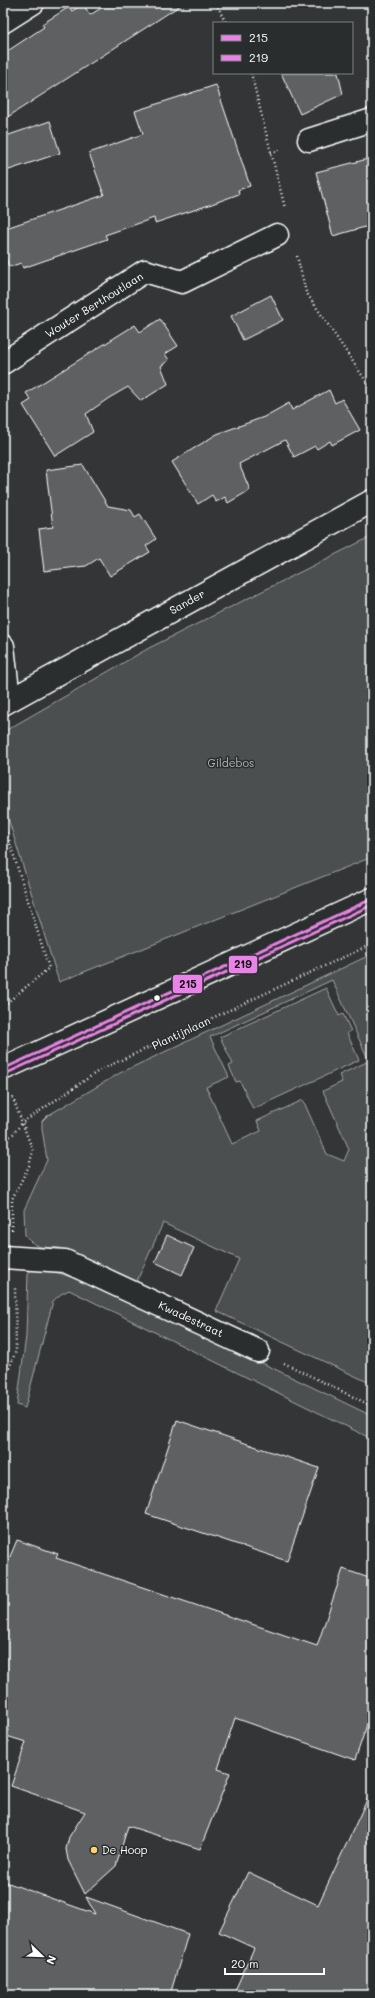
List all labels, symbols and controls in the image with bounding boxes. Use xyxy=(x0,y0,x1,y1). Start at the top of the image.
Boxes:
legend xyxy=(213,22,353,74)
text: 215 xyxy=(249,29,268,45)
text: 219 xyxy=(249,49,268,65)
street label: Wouter Berthoutlaan xyxy=(42,268,146,341)
street label: Sander xyxy=(166,586,207,617)
park label: Gildebos xyxy=(208,755,254,770)
line badge: 219 xyxy=(228,955,258,974)
text: 219 xyxy=(234,956,252,971)
line badge: 215 xyxy=(172,974,203,994)
text: 215 xyxy=(179,976,197,991)
unlabelled marker xyxy=(152,993,162,1003)
street label: Plantijnlaan xyxy=(149,1012,213,1053)
street label: Kwadestraat xyxy=(156,1297,226,1340)
place label: De Hoop xyxy=(102,1842,148,1857)
marker: De Hoop xyxy=(89,1845,99,1855)
north arrow xyxy=(22,1936,62,1976)
scale bar xyxy=(225,1950,324,1976)
text: N xyxy=(43,1953,60,1967)
text: 20 m xyxy=(231,1955,259,1971)

